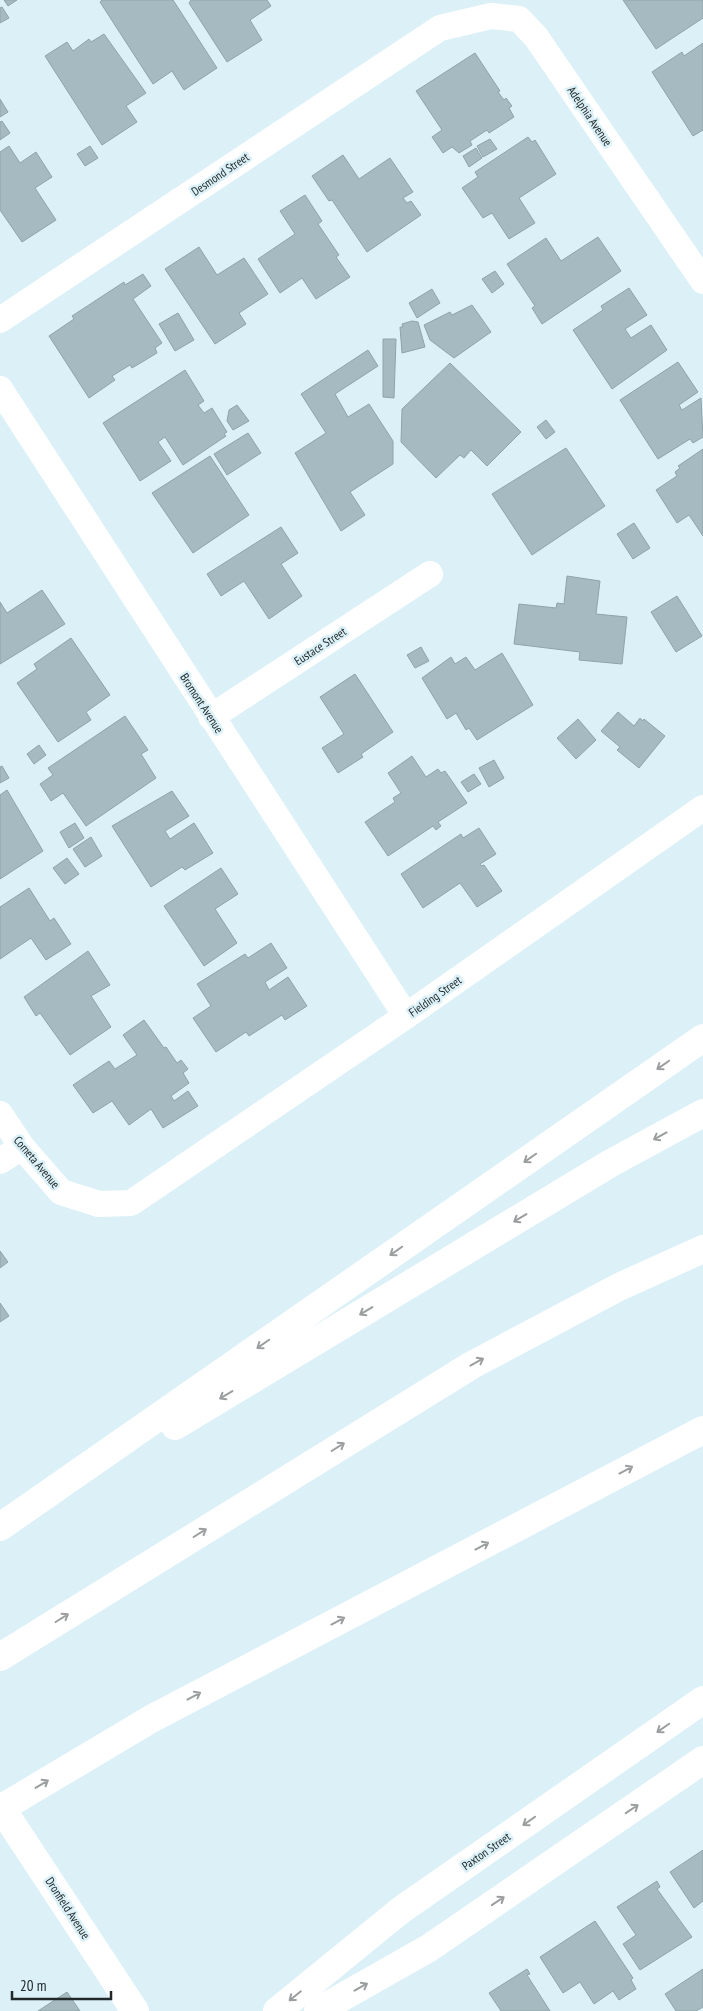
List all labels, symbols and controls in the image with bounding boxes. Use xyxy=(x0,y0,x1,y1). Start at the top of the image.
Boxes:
street label: Adelphia Avenue xyxy=(564,83,616,149)
street label: Desmond Street xyxy=(188,149,252,199)
street label: Eustace Street xyxy=(291,623,349,668)
street label: Bromont Avenue xyxy=(177,670,227,736)
street label: Fielding Street xyxy=(406,972,465,1020)
one-way arrow xyxy=(656,1060,670,1070)
one-way arrow xyxy=(653,1132,668,1141)
street label: Cometa Avenue xyxy=(11,1133,63,1191)
one-way arrow xyxy=(523,1153,537,1163)
one-way arrow xyxy=(513,1213,527,1223)
one-way arrow xyxy=(389,1246,403,1256)
one-way arrow xyxy=(359,1306,373,1316)
one-way arrow xyxy=(256,1339,270,1349)
one-way arrow xyxy=(469,1357,484,1367)
one-way arrow xyxy=(220,1390,234,1400)
one-way arrow xyxy=(331,1442,345,1452)
one-way arrow xyxy=(618,1465,633,1475)
one-way arrow xyxy=(193,1528,207,1538)
one-way arrow xyxy=(474,1541,489,1550)
one-way arrow xyxy=(55,1613,69,1624)
one-way arrow xyxy=(331,1616,346,1626)
one-way arrow xyxy=(187,1691,201,1701)
one-way arrow xyxy=(656,1723,670,1733)
one-way arrow xyxy=(34,1779,48,1789)
one-way arrow xyxy=(625,1804,639,1814)
one-way arrow xyxy=(523,1816,537,1826)
street label: Paxton Street xyxy=(459,1828,514,1873)
street label: Dronfield Avenue xyxy=(42,1874,94,1942)
one-way arrow xyxy=(491,1896,505,1906)
scale bar xyxy=(12,1968,111,2000)
text: 20 m xyxy=(20,1976,46,1995)
one-way arrow xyxy=(353,1982,368,1992)
one-way arrow xyxy=(289,1991,302,2002)

